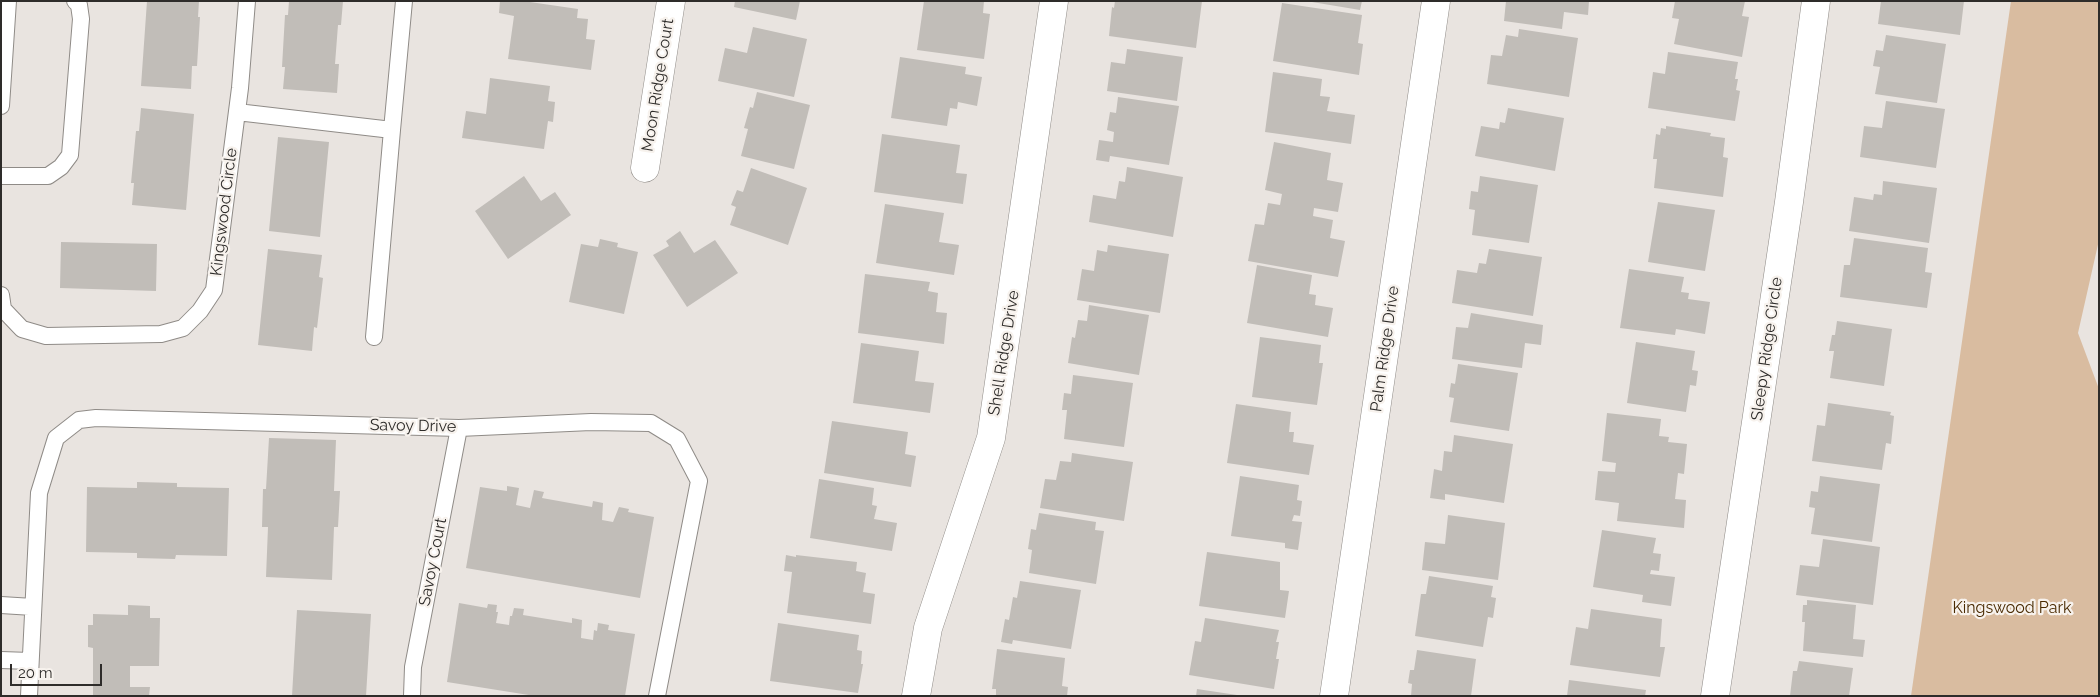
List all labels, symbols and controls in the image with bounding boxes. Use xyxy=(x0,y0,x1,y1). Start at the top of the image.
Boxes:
street label: Moon Ridge Court xyxy=(638,17,678,153)
street label: Kingswood Circle xyxy=(207,147,241,277)
street label: Sleepy Ridge Circle xyxy=(1747,276,1787,422)
street label: Palm Ridge Drive xyxy=(1367,285,1403,413)
street label: Shell Ridge Drive xyxy=(985,289,1023,417)
street label: Savoy Drive xyxy=(370,416,456,436)
street label: Savoy Court xyxy=(415,516,451,608)
park label: Kingswood Park xyxy=(1952,598,2072,618)
scale bar xyxy=(12,654,105,686)
text: 20 m xyxy=(18,664,53,682)

